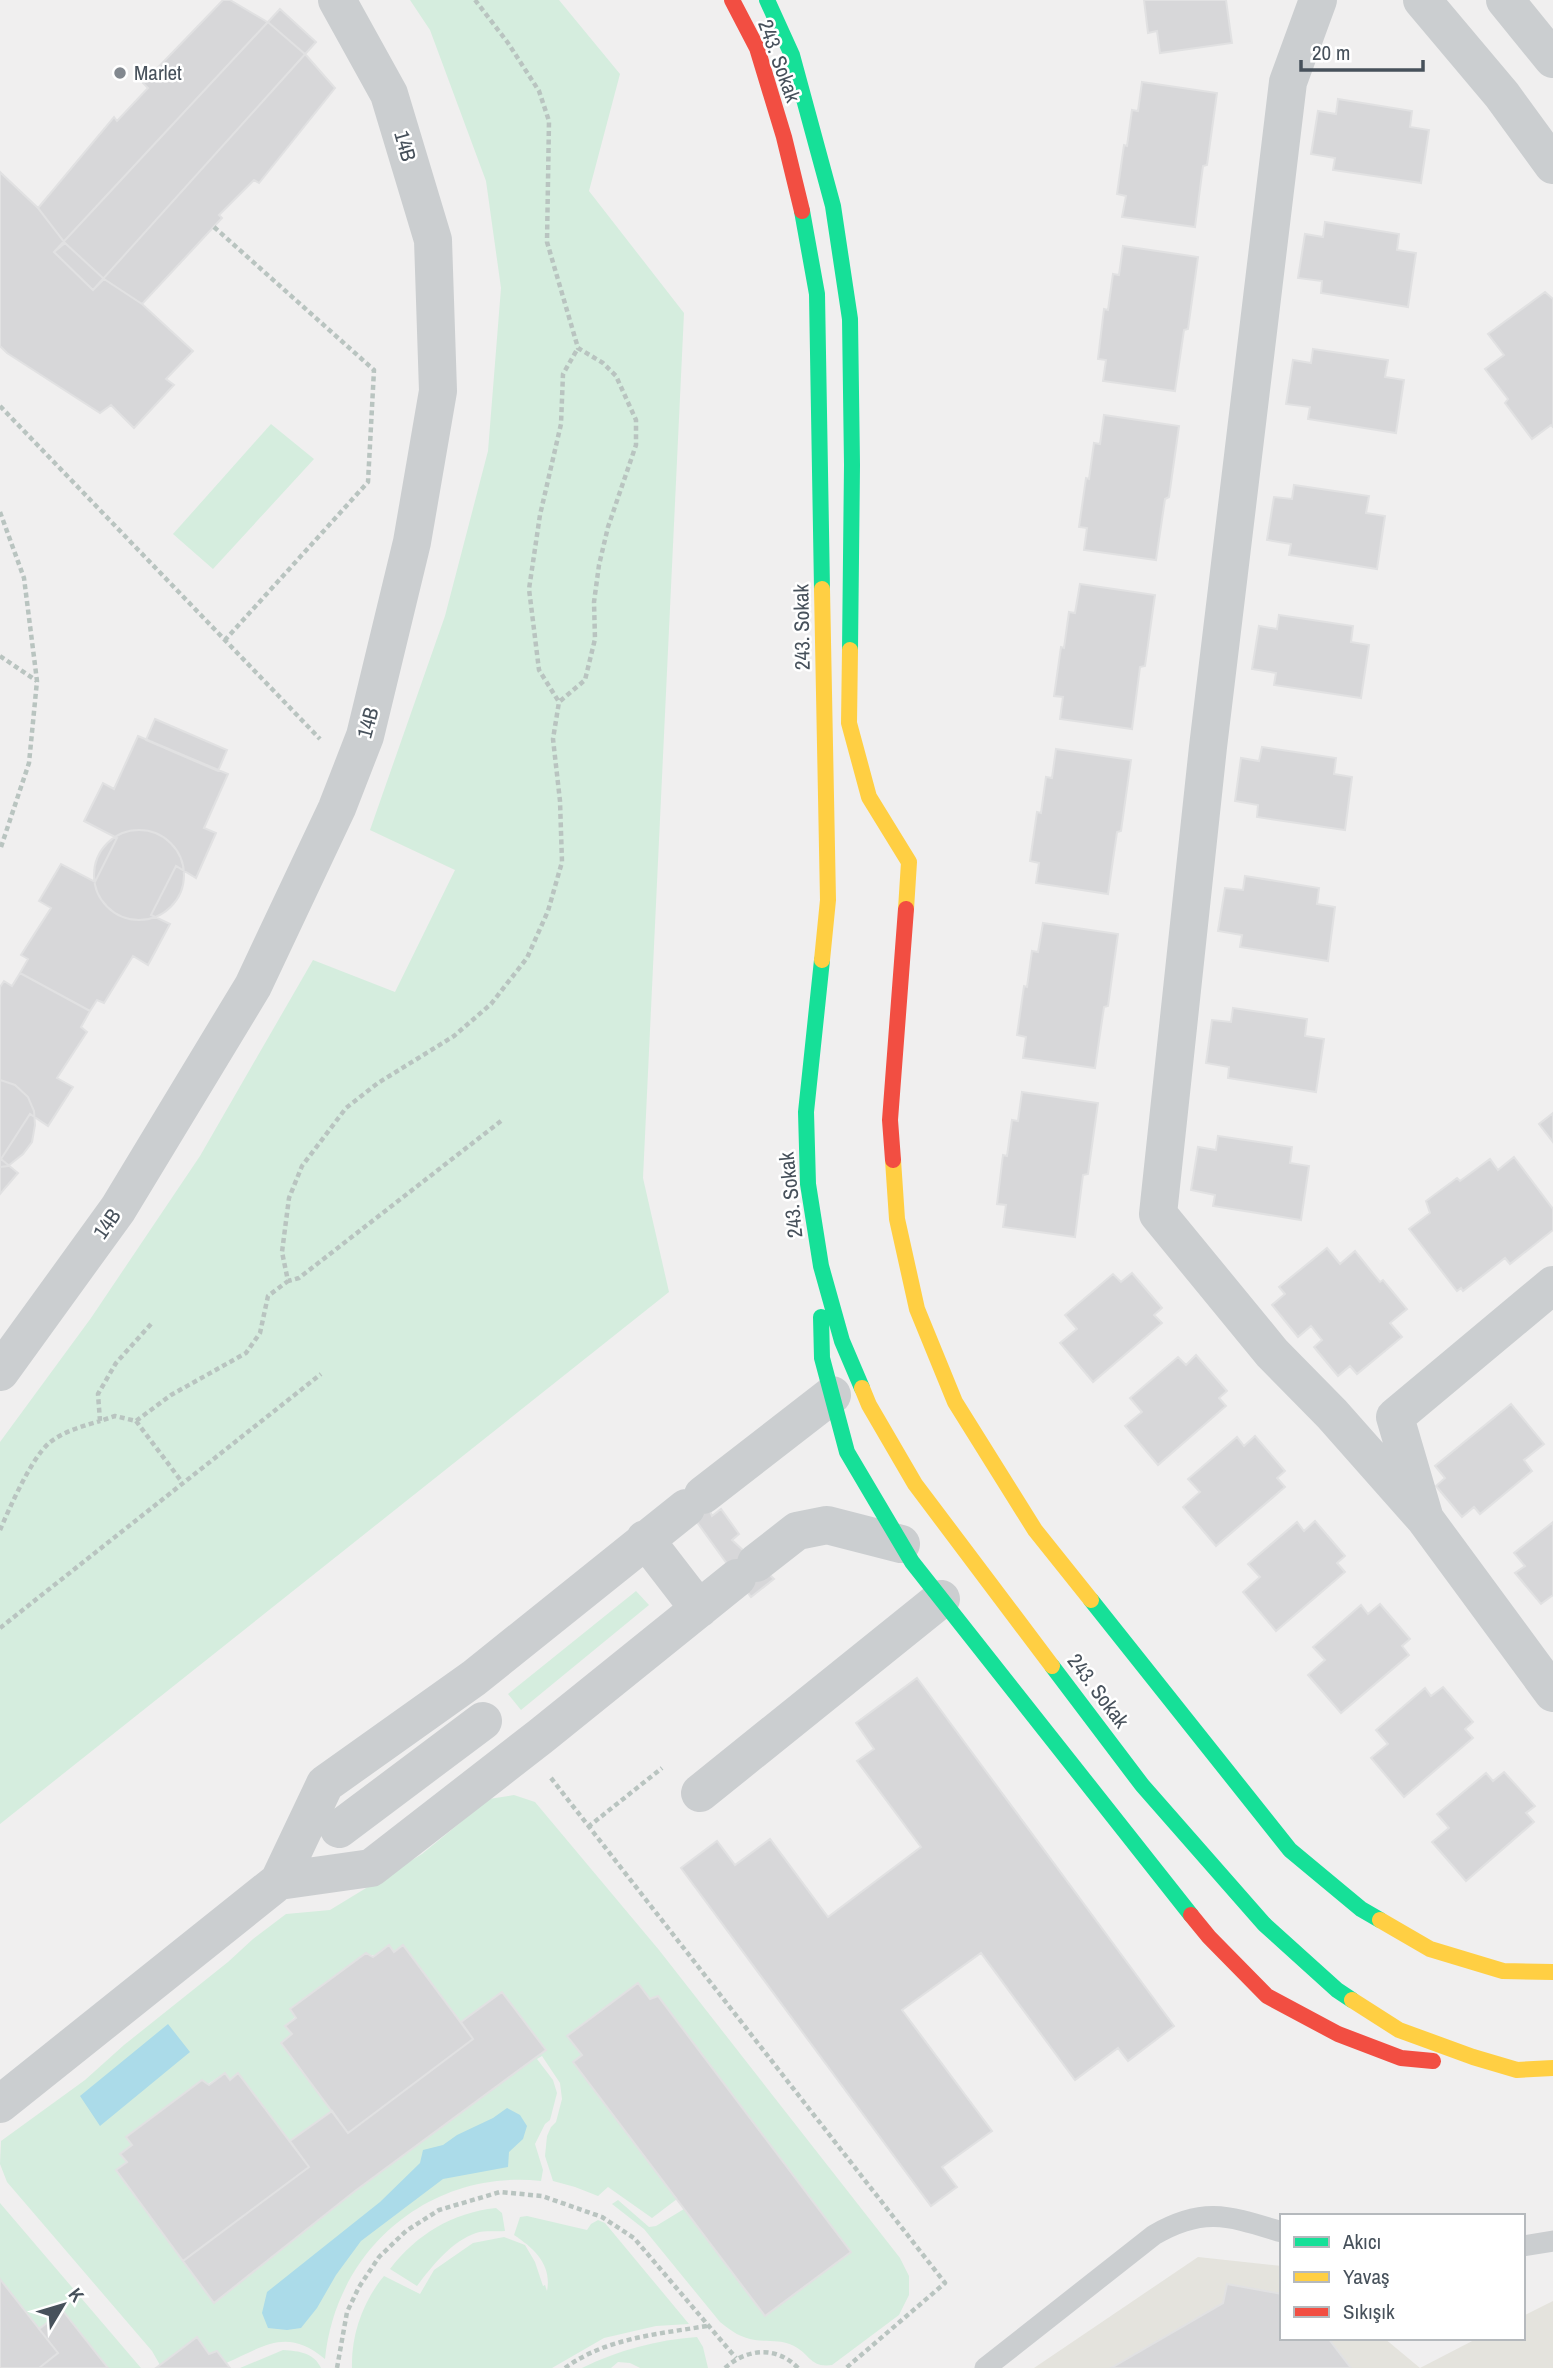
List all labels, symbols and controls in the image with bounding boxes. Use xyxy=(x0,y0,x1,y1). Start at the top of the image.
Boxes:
street label: 243. Sokak xyxy=(751,15,808,107)
scale bar xyxy=(1301,28,1424,72)
text: 20 m xyxy=(1312,38,1350,67)
place label: Marlet xyxy=(134,58,182,87)
marker: Marlet xyxy=(112,65,128,81)
street label: 14B xyxy=(387,127,424,165)
street label: 243. Sokak xyxy=(786,583,817,670)
street label: 14B xyxy=(350,704,385,741)
street label: 243. Sokak xyxy=(772,1150,809,1239)
street label: 14B xyxy=(86,1203,127,1245)
street label: 243. Sokak xyxy=(1061,1648,1136,1734)
legend xyxy=(1280,2214,1525,2340)
text: Akıcı xyxy=(1342,2227,1381,2256)
text: Yavaş xyxy=(1343,2262,1390,2291)
north arrow xyxy=(28,2270,98,2340)
text: K xyxy=(63,2282,91,2308)
text: Sıkışık xyxy=(1343,2297,1395,2326)

